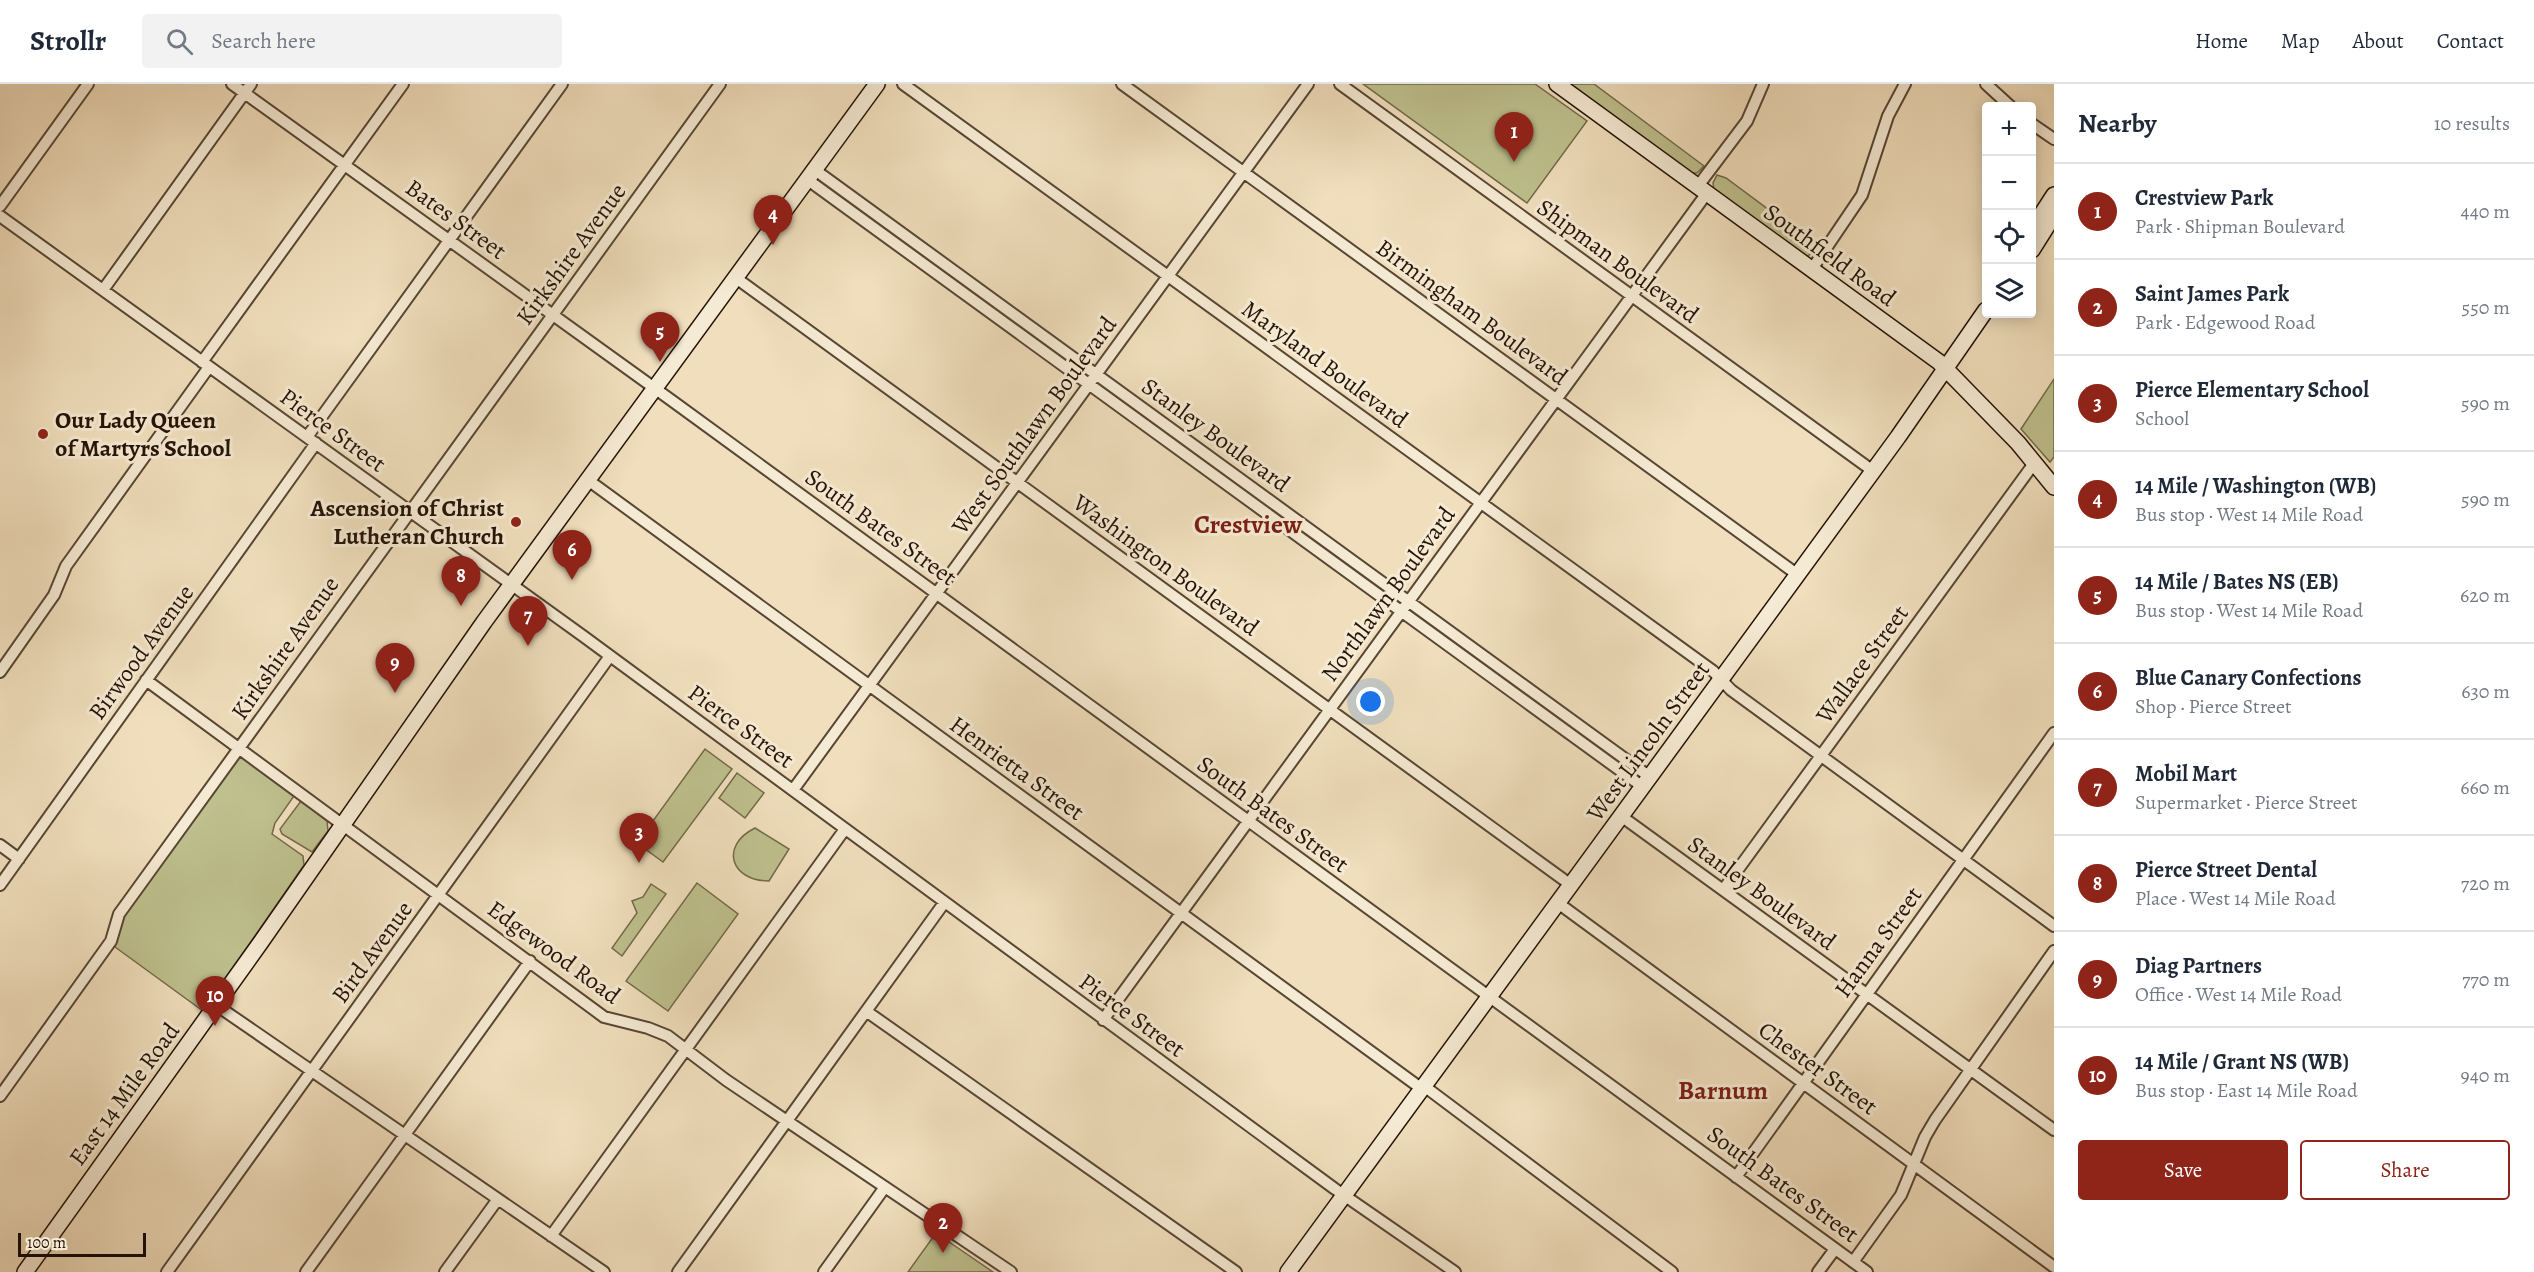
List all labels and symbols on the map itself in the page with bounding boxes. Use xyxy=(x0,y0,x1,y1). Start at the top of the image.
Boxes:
pin: 1 xyxy=(1494,112,1534,162)
street label: Bates Street xyxy=(399,171,513,267)
street label: Kirkshire Avenue xyxy=(509,177,633,331)
street label: Shipman Boulevard xyxy=(1531,191,1705,331)
pin: 4 xyxy=(754,196,792,245)
street label: Southfield Road xyxy=(1757,196,1903,314)
street label: Birmingham Boulevard xyxy=(1370,232,1574,392)
street label: Maryland Boulevard xyxy=(1235,293,1415,435)
street label: West Southlawn Boulevard xyxy=(943,310,1124,541)
pin: 5 xyxy=(640,312,680,362)
street label: Stanley Boulevard xyxy=(1135,370,1297,500)
street label: Pierce Street xyxy=(274,381,393,479)
place label: Our Lady Queen of Martyrs School xyxy=(55,404,232,464)
marker: Our Lady Queen of Martyrs School xyxy=(36,427,50,441)
street label: South Bates Street xyxy=(799,461,963,593)
street label: Washington Boulevard xyxy=(1066,486,1266,643)
place label: Ascension of Christ Lutheran Church xyxy=(310,492,504,552)
street label: Northlawn Boulevard xyxy=(1314,500,1462,688)
district label: Crestview xyxy=(1194,507,1303,542)
marker: Ascension of Christ Lutheran Church xyxy=(509,515,523,529)
pin: 6 xyxy=(552,530,592,580)
pin: 8 xyxy=(442,556,480,606)
street label: Kirkshire Avenue xyxy=(224,570,346,726)
street label: Birwood Avenue xyxy=(81,578,201,726)
pin: 7 xyxy=(508,596,548,646)
street label: Wallace Street xyxy=(1808,598,1916,730)
pin: 9 xyxy=(376,644,414,693)
street label: West Lincoln Street xyxy=(1579,655,1717,828)
street label: Pierce Street xyxy=(682,677,801,775)
your location xyxy=(1356,687,1385,716)
street label: Henrietta Street xyxy=(943,708,1091,828)
street label: South Bates Street xyxy=(1191,748,1355,880)
pin: 3 xyxy=(620,814,658,863)
street label: Stanley Boulevard xyxy=(1681,828,1843,958)
street label: Hanna Street xyxy=(1827,880,1929,1004)
street label: Edgewood Road xyxy=(481,893,627,1011)
street label: Bird Avenue xyxy=(324,894,420,1010)
street label: Pierce Street xyxy=(1073,966,1192,1064)
pin: 10 xyxy=(196,976,234,1026)
street label: Chester Street xyxy=(1752,1014,1884,1122)
street label: East 14 Mile Road xyxy=(61,1016,187,1172)
district label: Barnum xyxy=(1678,1073,1768,1108)
street label: South Bates Street xyxy=(1701,1118,1865,1250)
pin: 2 xyxy=(924,1204,962,1253)
scale bar xyxy=(18,1230,146,1258)

